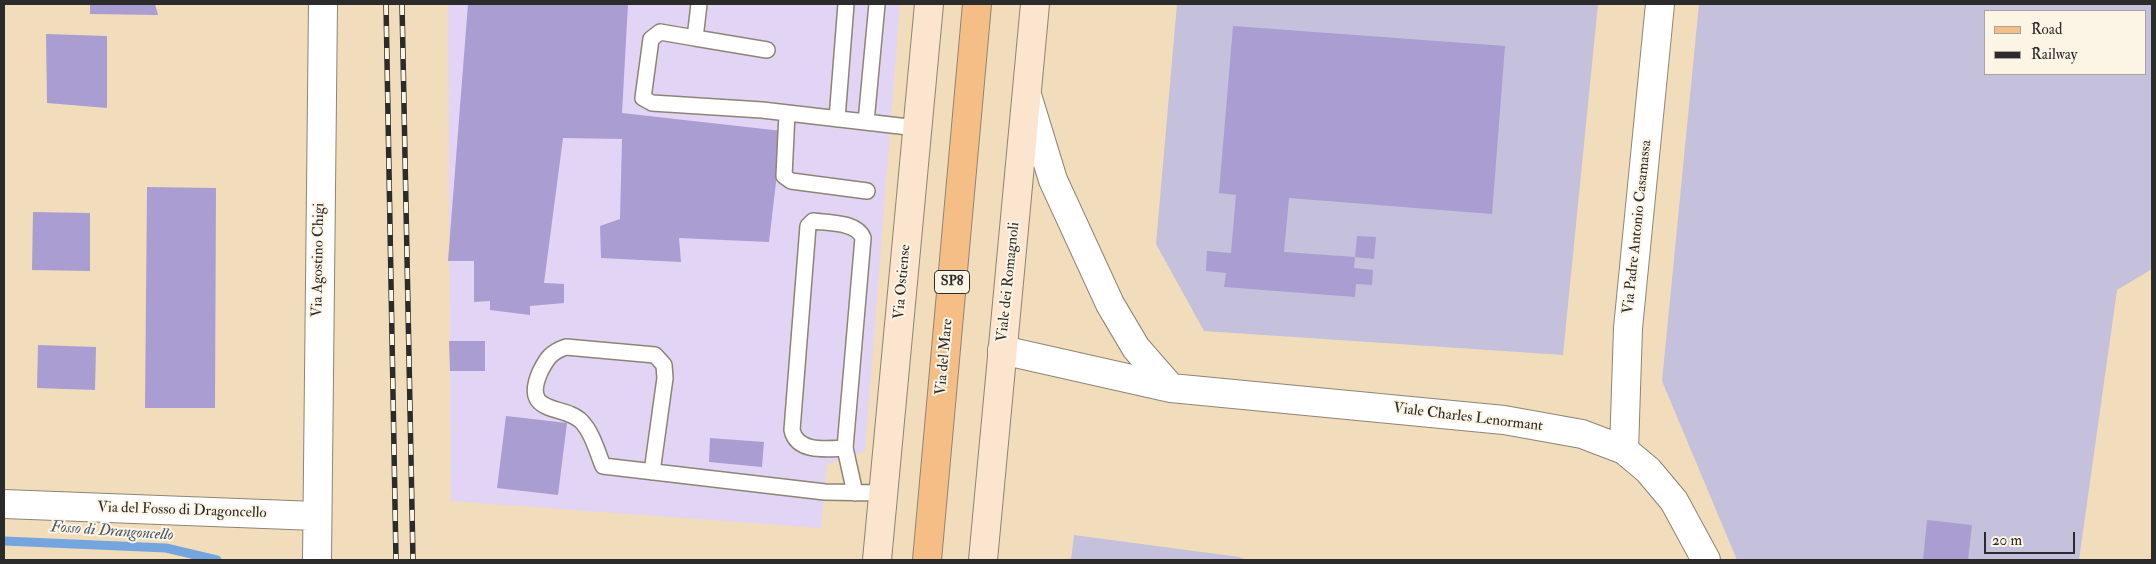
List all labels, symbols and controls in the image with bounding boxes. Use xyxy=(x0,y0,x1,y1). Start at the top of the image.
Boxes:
legend xyxy=(1984,10,2146,75)
text: Road xyxy=(2031,20,2062,39)
text: Railway xyxy=(2031,45,2077,64)
street label: Via Padre Antonio Casamassa xyxy=(1620,139,1656,315)
street label: Via Agostino Chigi xyxy=(309,203,329,317)
street label: Viale dei Romagnoli xyxy=(994,221,1024,343)
street label: Via Ostiense xyxy=(891,244,915,320)
road number: SP8 xyxy=(934,270,970,294)
street label: Via del Mare xyxy=(933,318,957,396)
street label: Viale Charles Lenormant xyxy=(1392,400,1544,436)
street label: Via del Fosso di Dragoncello xyxy=(97,499,267,523)
water label: Fosso di Drangoncello xyxy=(50,518,174,546)
scale bar xyxy=(1986,522,2077,554)
text: 20 m xyxy=(1992,531,2022,550)

